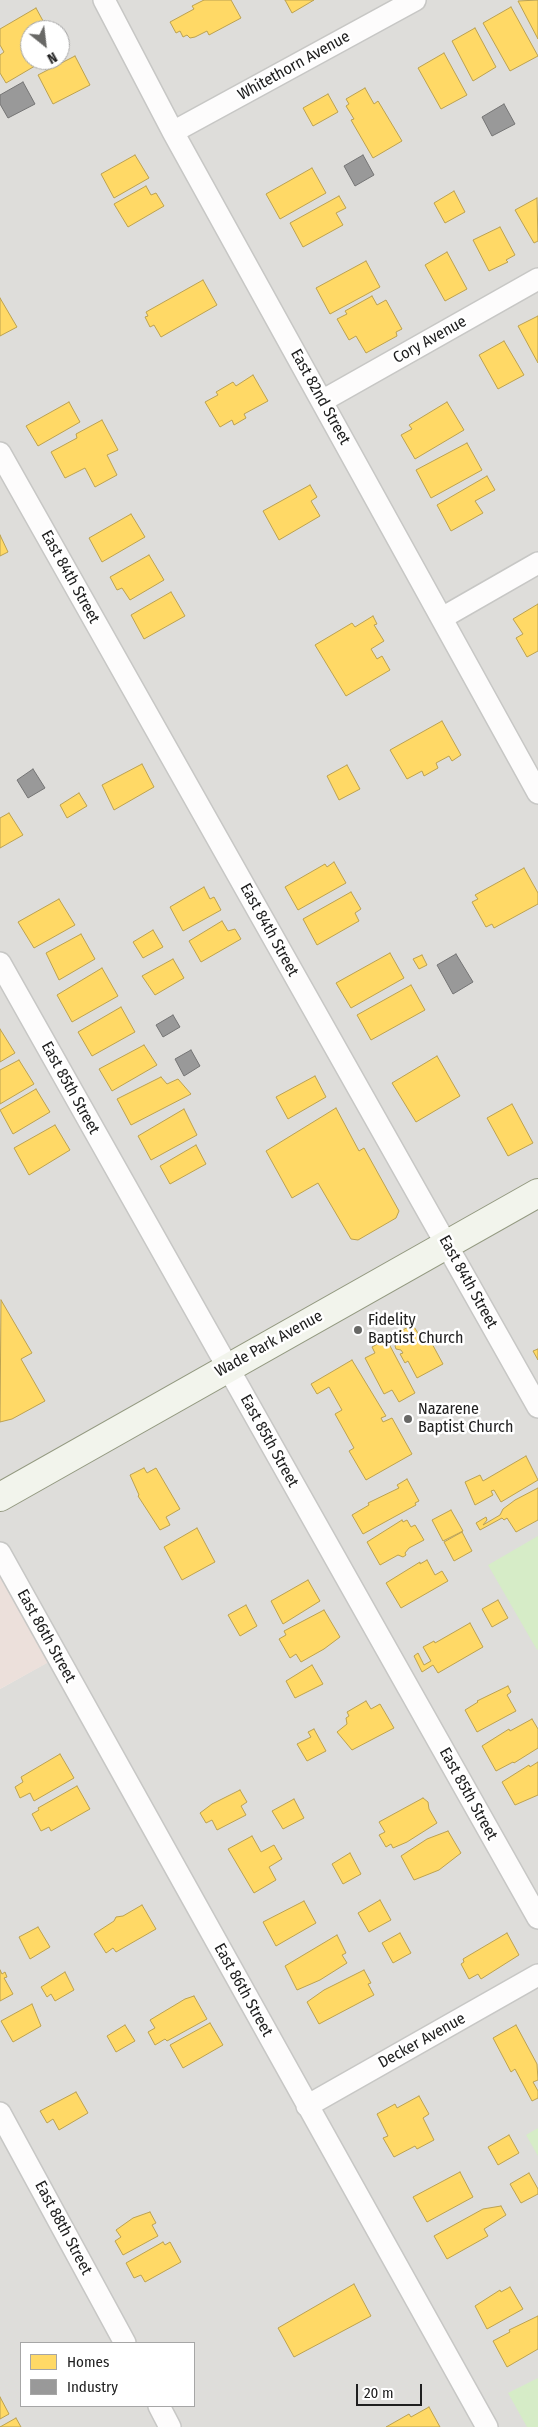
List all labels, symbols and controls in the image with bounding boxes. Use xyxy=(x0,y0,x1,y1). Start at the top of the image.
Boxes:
north arrow xyxy=(20,20,70,70)
street label: Whitethorn Avenue xyxy=(235,27,353,105)
text: N xyxy=(44,48,60,67)
street label: Cory Avenue xyxy=(390,312,470,368)
street label: East 82nd Street xyxy=(286,346,354,448)
street label: East 84th Street xyxy=(37,527,103,627)
street label: East 84th Street xyxy=(236,880,302,980)
street label: East 85th Street xyxy=(37,1038,103,1138)
street label: East 84th Street xyxy=(435,1232,501,1332)
street label: Wade Park Avenue xyxy=(212,1307,326,1381)
place label: Fidelity Baptist Church xyxy=(368,1311,463,1349)
marker: Fidelity Baptist Church xyxy=(352,1324,364,1336)
street label: East 85th Street xyxy=(236,1391,302,1491)
place label: Nazarene Baptist Church xyxy=(418,1400,513,1438)
marker: Nazarene Baptist Church xyxy=(402,1413,414,1425)
street label: East 86th Street xyxy=(12,1586,80,1686)
street label: East 85th Street xyxy=(435,1744,501,1844)
street label: East 86th Street xyxy=(209,1940,277,2040)
street label: Decker Avenue xyxy=(375,2009,469,2073)
street label: East 88th Street xyxy=(30,2178,96,2278)
legend xyxy=(20,2342,195,2407)
text: Homes xyxy=(67,2353,109,2371)
scale bar xyxy=(358,2374,424,2406)
text: Industry xyxy=(67,2378,118,2396)
text: 20 m xyxy=(364,2384,394,2402)

